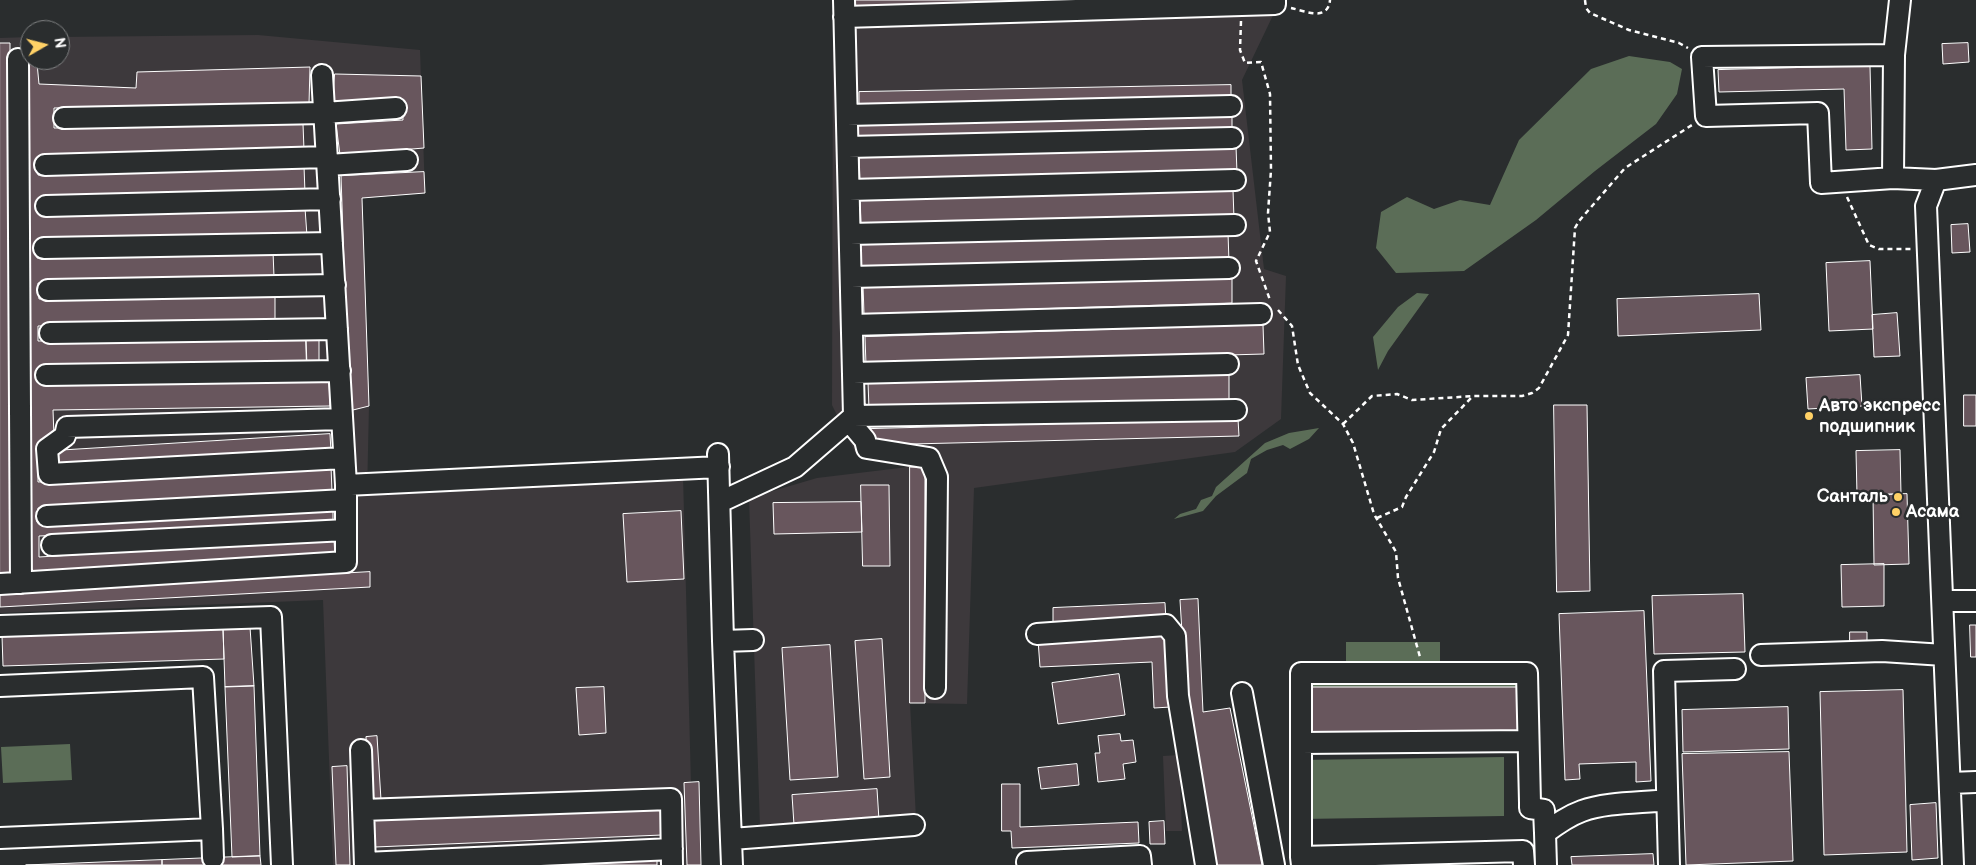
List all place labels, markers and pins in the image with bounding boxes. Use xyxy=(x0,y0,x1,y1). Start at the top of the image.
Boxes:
place label: Авто экспресс подшипник xyxy=(1819,395,1940,438)
marker: Авто экспресс подшипник xyxy=(1803,410,1815,422)
place label: Санталь xyxy=(1817,486,1888,508)
marker: Санталь xyxy=(1892,491,1904,503)
place label: Асама xyxy=(1906,501,1959,523)
marker: Асама xyxy=(1890,506,1902,518)

